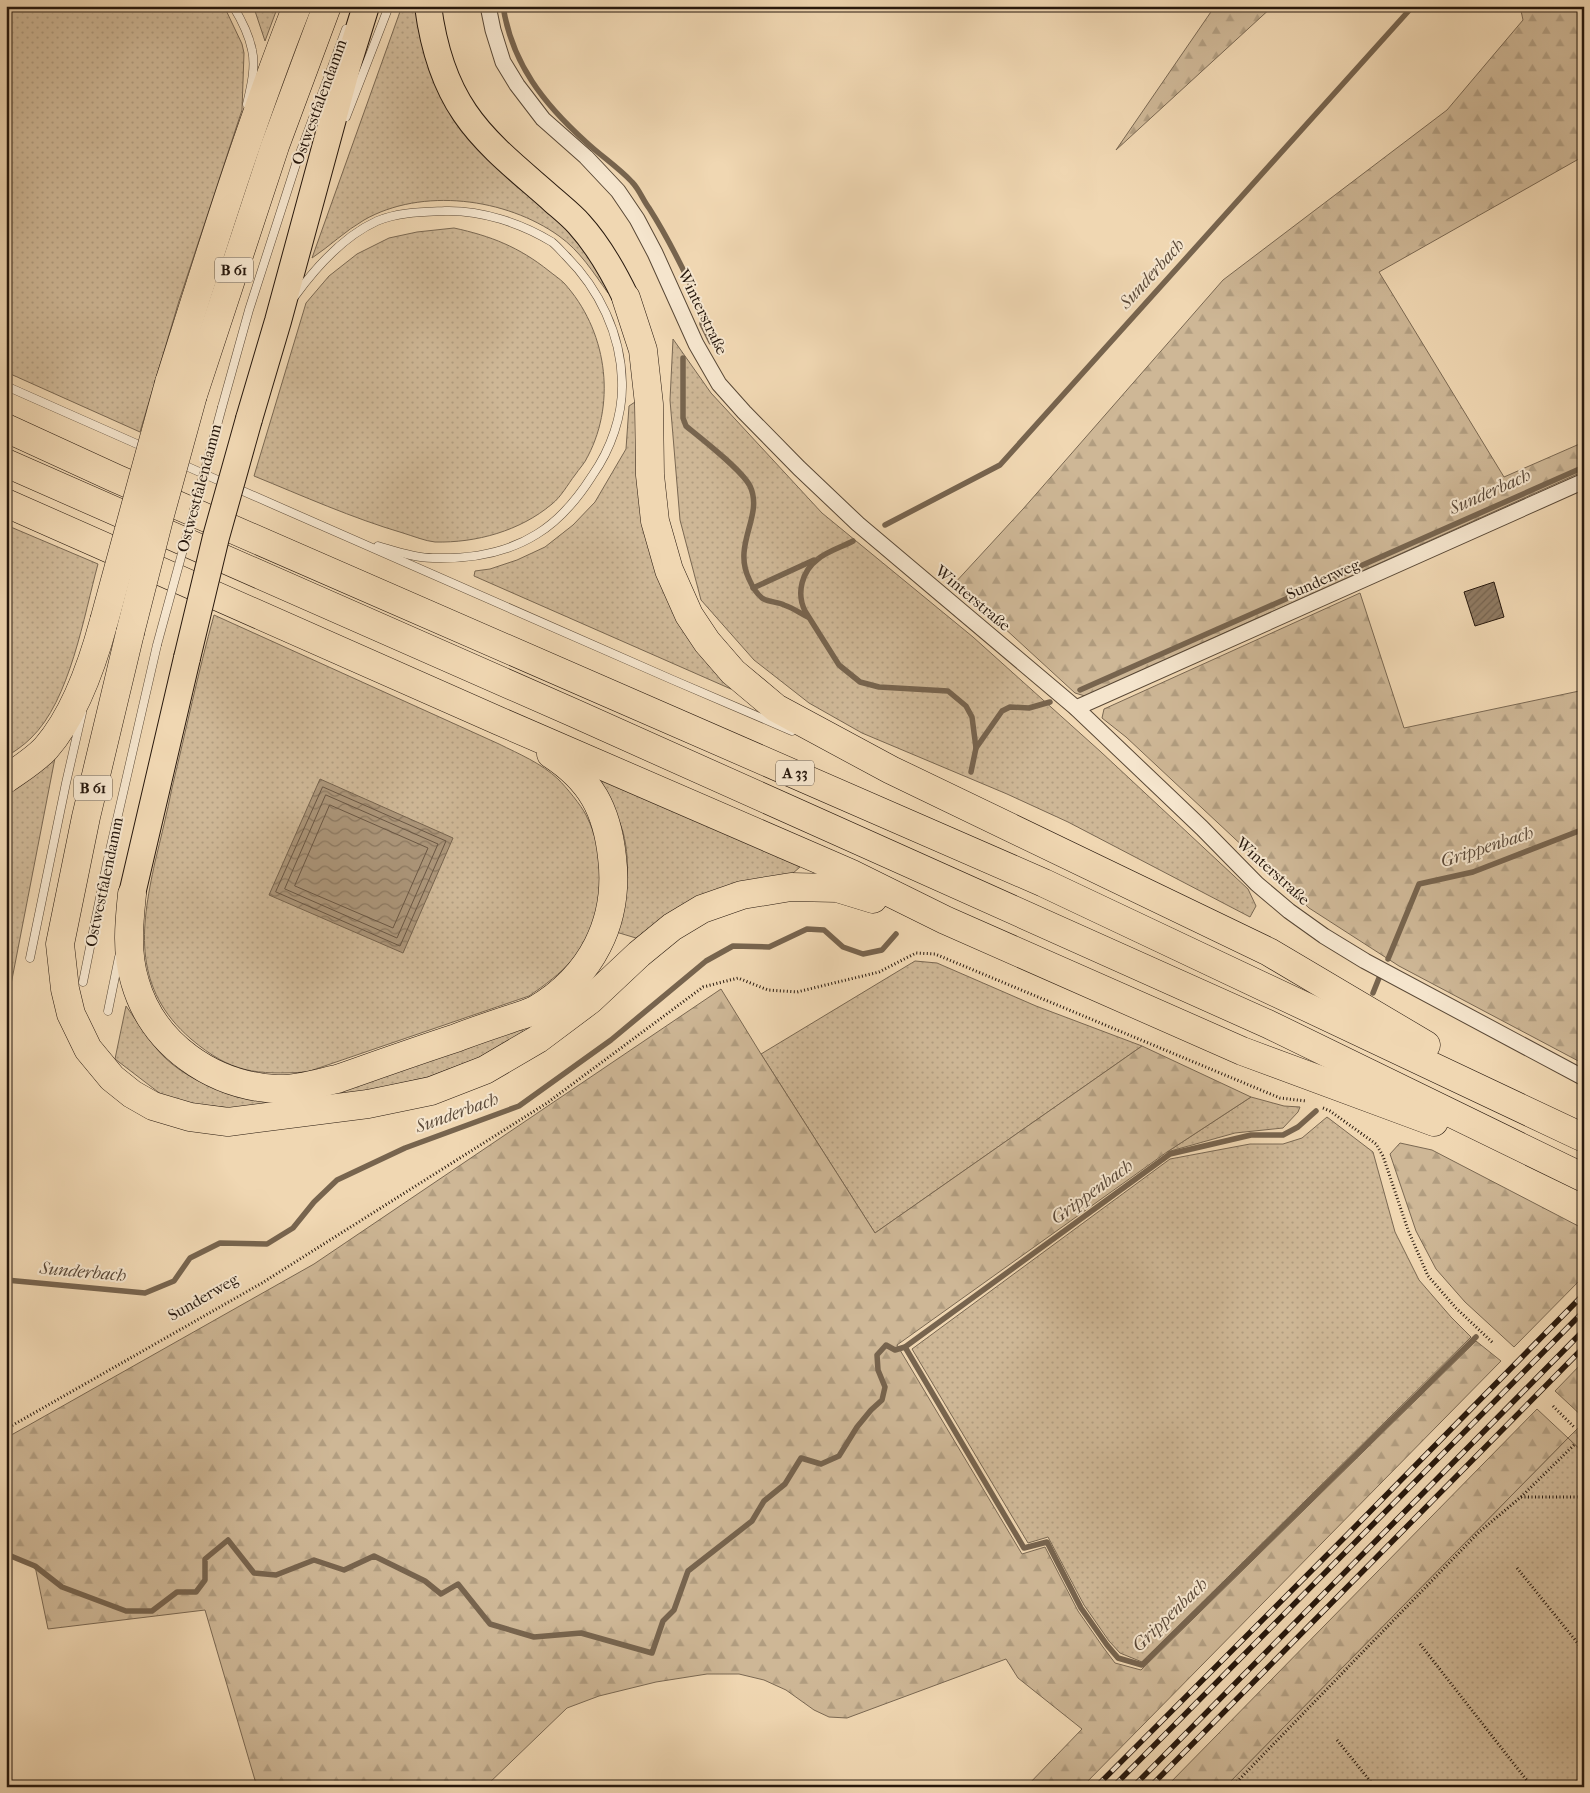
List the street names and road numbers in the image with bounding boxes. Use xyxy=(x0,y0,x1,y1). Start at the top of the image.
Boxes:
street label: Ostwestfalendamm xyxy=(287,36,351,167)
road number: B 61 xyxy=(215,258,253,282)
street label: Winterstraße xyxy=(674,265,732,358)
street label: Ostwestfalendamm xyxy=(173,421,225,554)
street label: Sunderweg xyxy=(1283,554,1363,604)
street label: Winterstraße xyxy=(931,560,1015,635)
road number: A 33 xyxy=(776,760,814,786)
road number: B 61 xyxy=(74,776,112,800)
street label: Ostwestfalendamm xyxy=(81,815,127,949)
street label: Winterstraße xyxy=(1232,832,1314,909)
street label: Sunderweg xyxy=(164,1269,242,1325)

